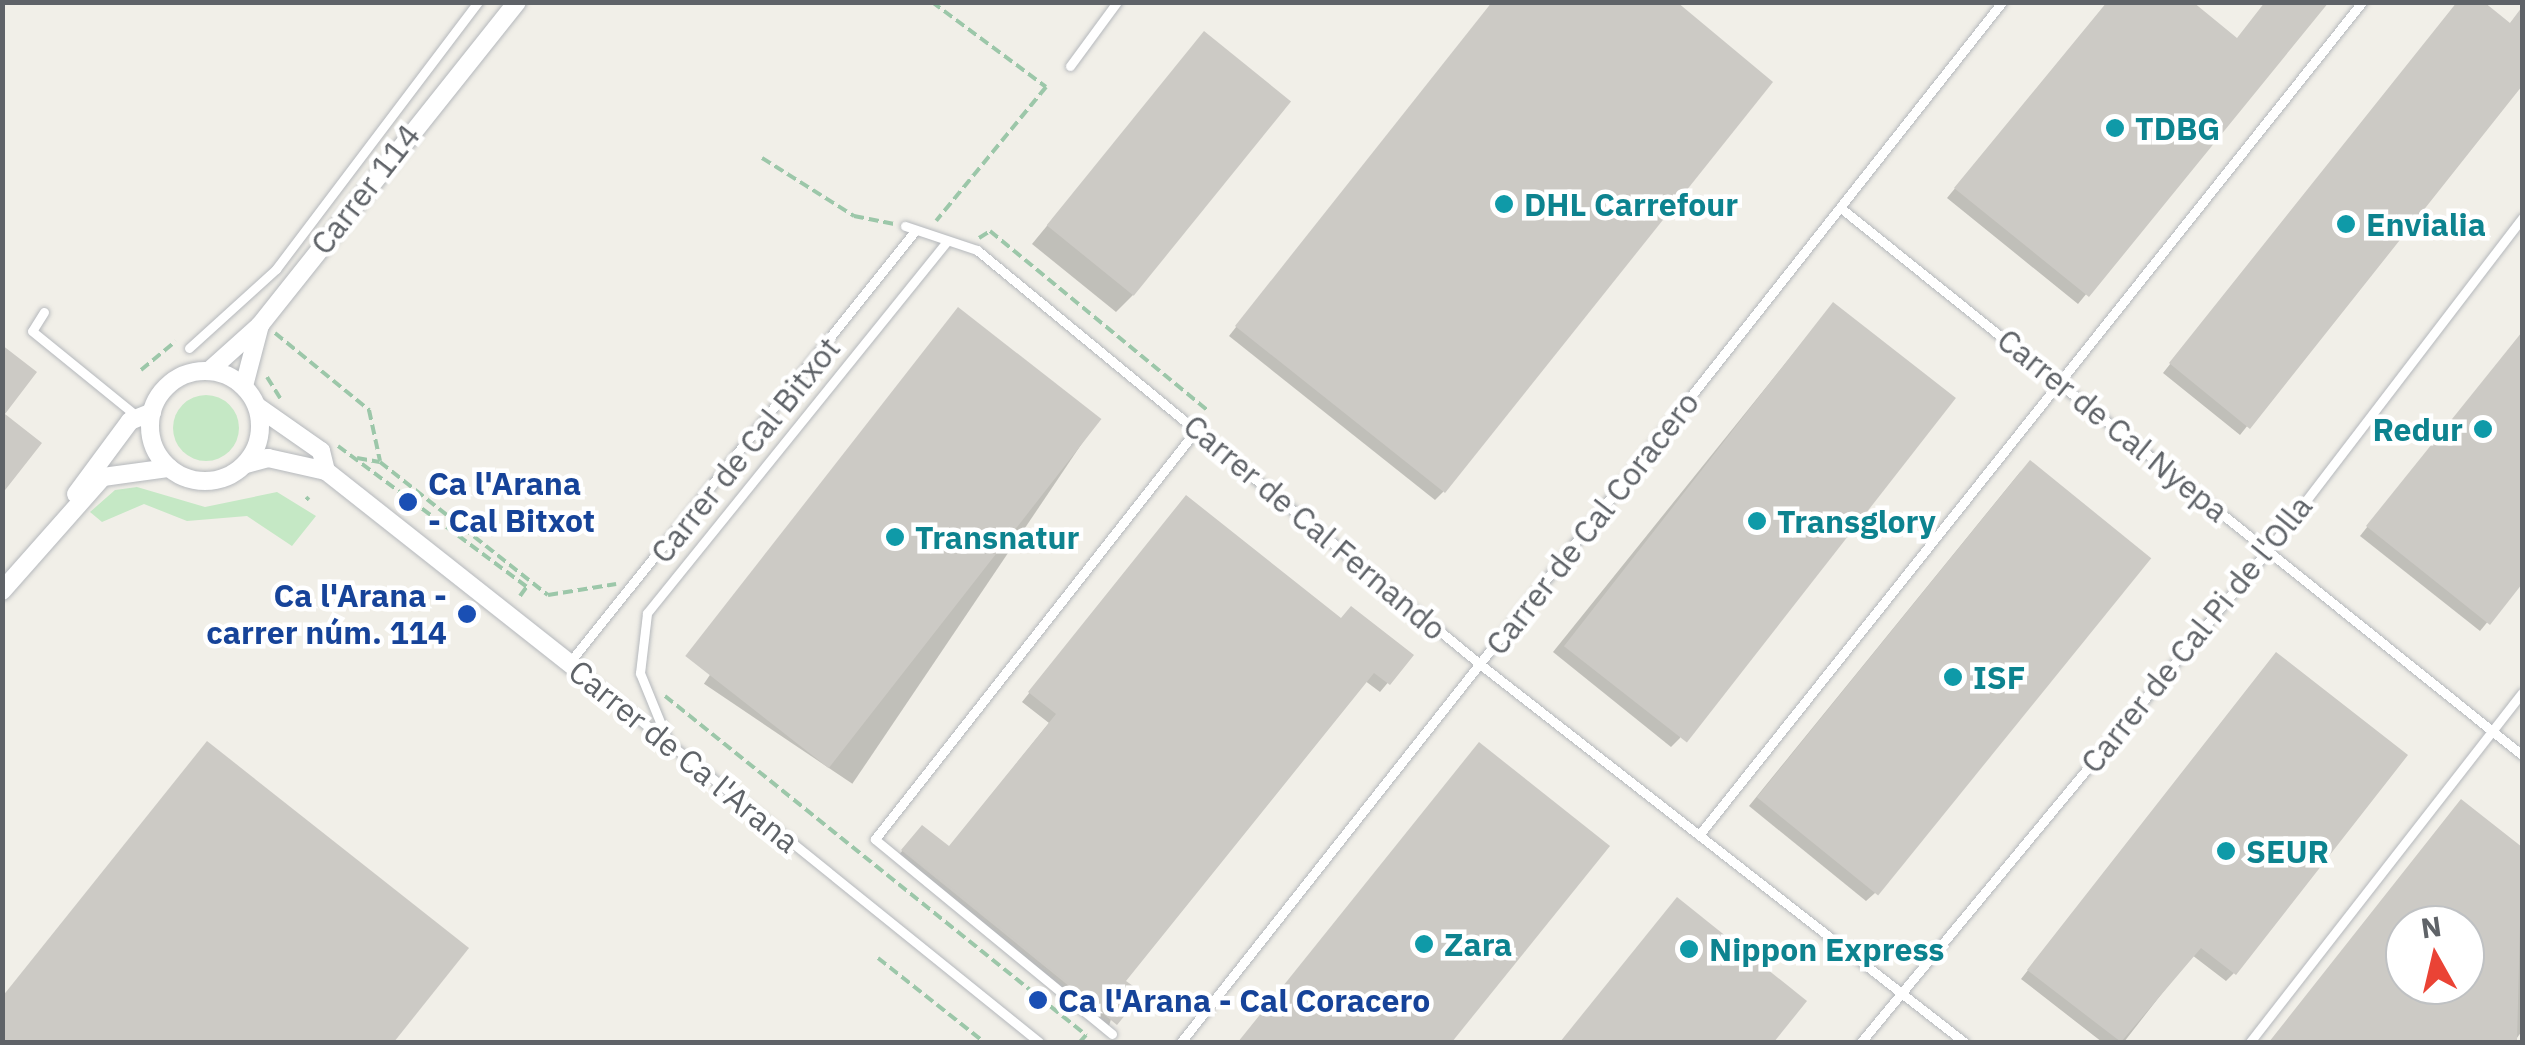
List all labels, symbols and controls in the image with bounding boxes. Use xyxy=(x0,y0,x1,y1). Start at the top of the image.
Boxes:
place label: TDBG xyxy=(2135,109,2220,147)
street label: Carrer 114 xyxy=(302,116,428,262)
marker: TDBG xyxy=(2104,117,2126,139)
place label: DHL Carrefour xyxy=(1524,185,1738,223)
marker: DHL Carrefour xyxy=(1493,193,1515,215)
place label: Envialia xyxy=(2366,205,2486,243)
marker: Envialia xyxy=(2335,213,2357,235)
street label: Carrer de Cal Nyepa xyxy=(1990,320,2236,530)
street label: Carrer de Cal Bitxot xyxy=(642,329,848,571)
street label: Carrer de Cal Coracero xyxy=(1477,384,1707,662)
street label: Carrer de Cal Fernando xyxy=(1176,406,1454,648)
place label: Redur xyxy=(2372,410,2463,448)
marker: Redur xyxy=(2472,418,2494,440)
place label: Ca l'Arana - Cal Bitxot xyxy=(428,465,595,540)
street label: Carrer de Cal Pi de l'Olla xyxy=(2072,488,2320,780)
marker: Ca l'Arana - Cal Bitxot xyxy=(397,491,419,513)
place label: Transglory xyxy=(1777,502,1936,540)
marker: Transglory xyxy=(1746,510,1768,532)
place label: Transnatur xyxy=(915,518,1079,556)
marker: Transnatur xyxy=(884,526,906,548)
place label: Ca l'Arana - carrer núm. 114 xyxy=(206,577,447,652)
marker: Ca l'Arana - carrer núm. 114 xyxy=(456,603,478,625)
street label: Carrer de Ca l'Arana xyxy=(561,652,807,860)
place label: ISF xyxy=(1973,658,2026,696)
marker: ISF xyxy=(1942,666,1964,688)
place label: SEUR xyxy=(2246,832,2329,870)
marker: SEUR xyxy=(2215,840,2237,862)
north arrow xyxy=(2385,905,2485,1005)
text: N xyxy=(2418,907,2444,947)
place label: Zara xyxy=(1444,925,1512,963)
place label: Nippon Express xyxy=(1709,930,1944,968)
marker: Zara xyxy=(1413,933,1435,955)
marker: Nippon Express xyxy=(1678,938,1700,960)
place label: Ca l'Arana - Cal Coracero xyxy=(1058,981,1430,1019)
marker: Ca l'Arana - Cal Coracero xyxy=(1027,989,1049,1011)

